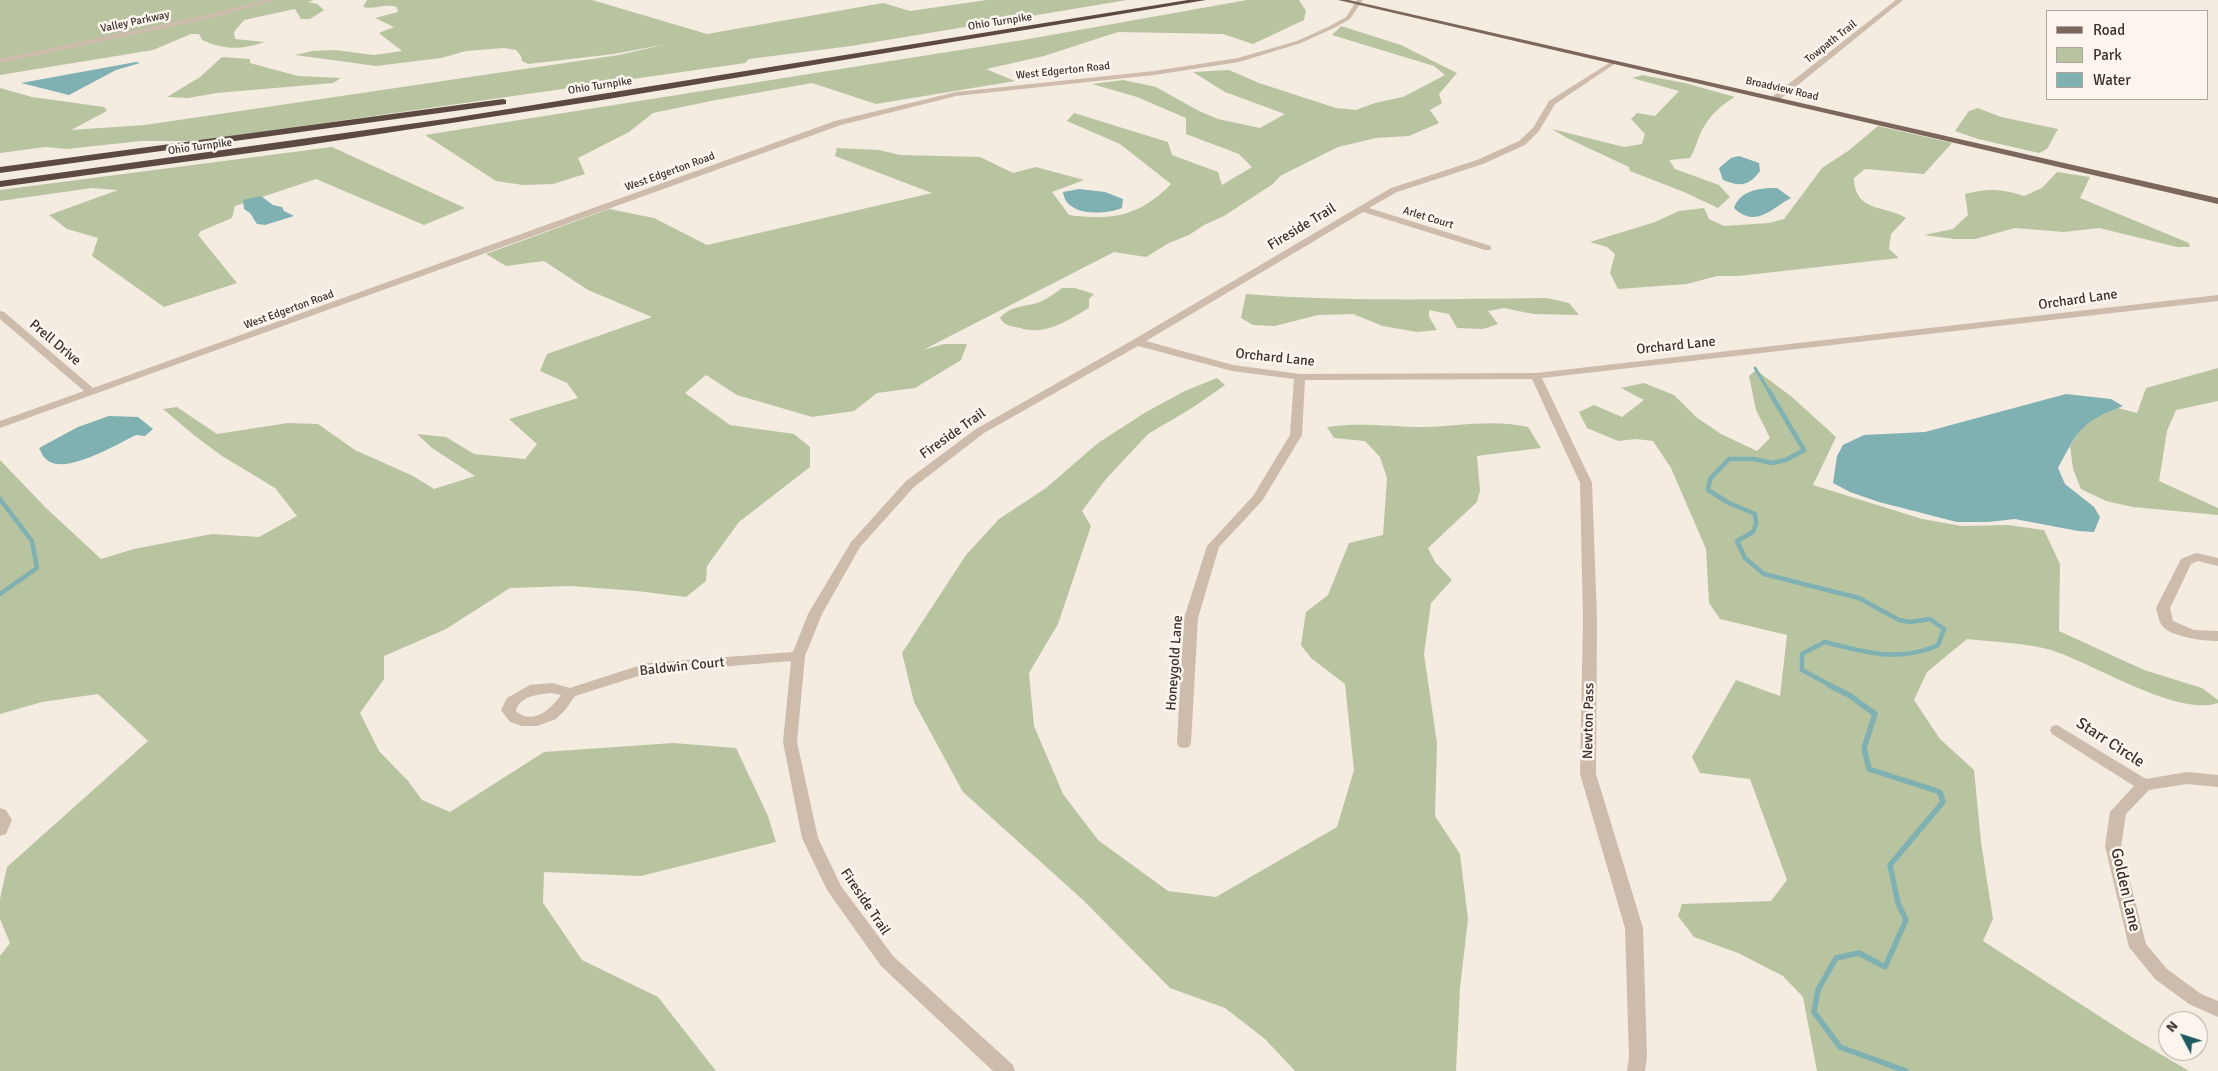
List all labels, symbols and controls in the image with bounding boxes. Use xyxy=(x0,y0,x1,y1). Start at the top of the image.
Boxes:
street label: Valley Parkway xyxy=(99,8,171,36)
street label: Ohio Turnpike xyxy=(967,10,1033,34)
legend xyxy=(2046,10,2208,100)
street label: Towpath Trail xyxy=(1802,18,1860,66)
text: Road xyxy=(2093,21,2125,39)
text: Park xyxy=(2093,46,2122,64)
street label: West Edgerton Road xyxy=(1015,59,1111,83)
text: Water xyxy=(2093,71,2131,89)
street label: Ohio Turnpike xyxy=(567,74,633,98)
street label: Broadview Road xyxy=(1744,74,1820,104)
street label: Ohio Turnpike xyxy=(167,136,233,158)
street label: West Edgerton Road xyxy=(623,150,717,194)
street label: Fireside Trail xyxy=(1265,200,1339,254)
street label: Arlet Court xyxy=(1401,204,1455,232)
street label: Orchard Lane xyxy=(2037,286,2119,314)
street label: West Edgerton Road xyxy=(242,288,336,332)
street label: Prell Drive xyxy=(26,317,84,369)
street label: Orchard Lane xyxy=(1635,333,1717,359)
street label: Orchard Lane xyxy=(1234,345,1316,371)
street label: Fireside Trail xyxy=(917,405,989,463)
street label: Honeygold Lane xyxy=(1163,615,1187,711)
street label: Baldwin Court xyxy=(639,654,725,680)
street label: Newton Pass xyxy=(1580,683,1598,759)
street label: Starr Circle xyxy=(2072,714,2148,772)
street label: Golden Lane xyxy=(2106,846,2144,934)
street label: Fireside Trail xyxy=(837,865,893,939)
north arrow xyxy=(2158,1011,2208,1061)
text: N xyxy=(2162,1017,2182,1036)

